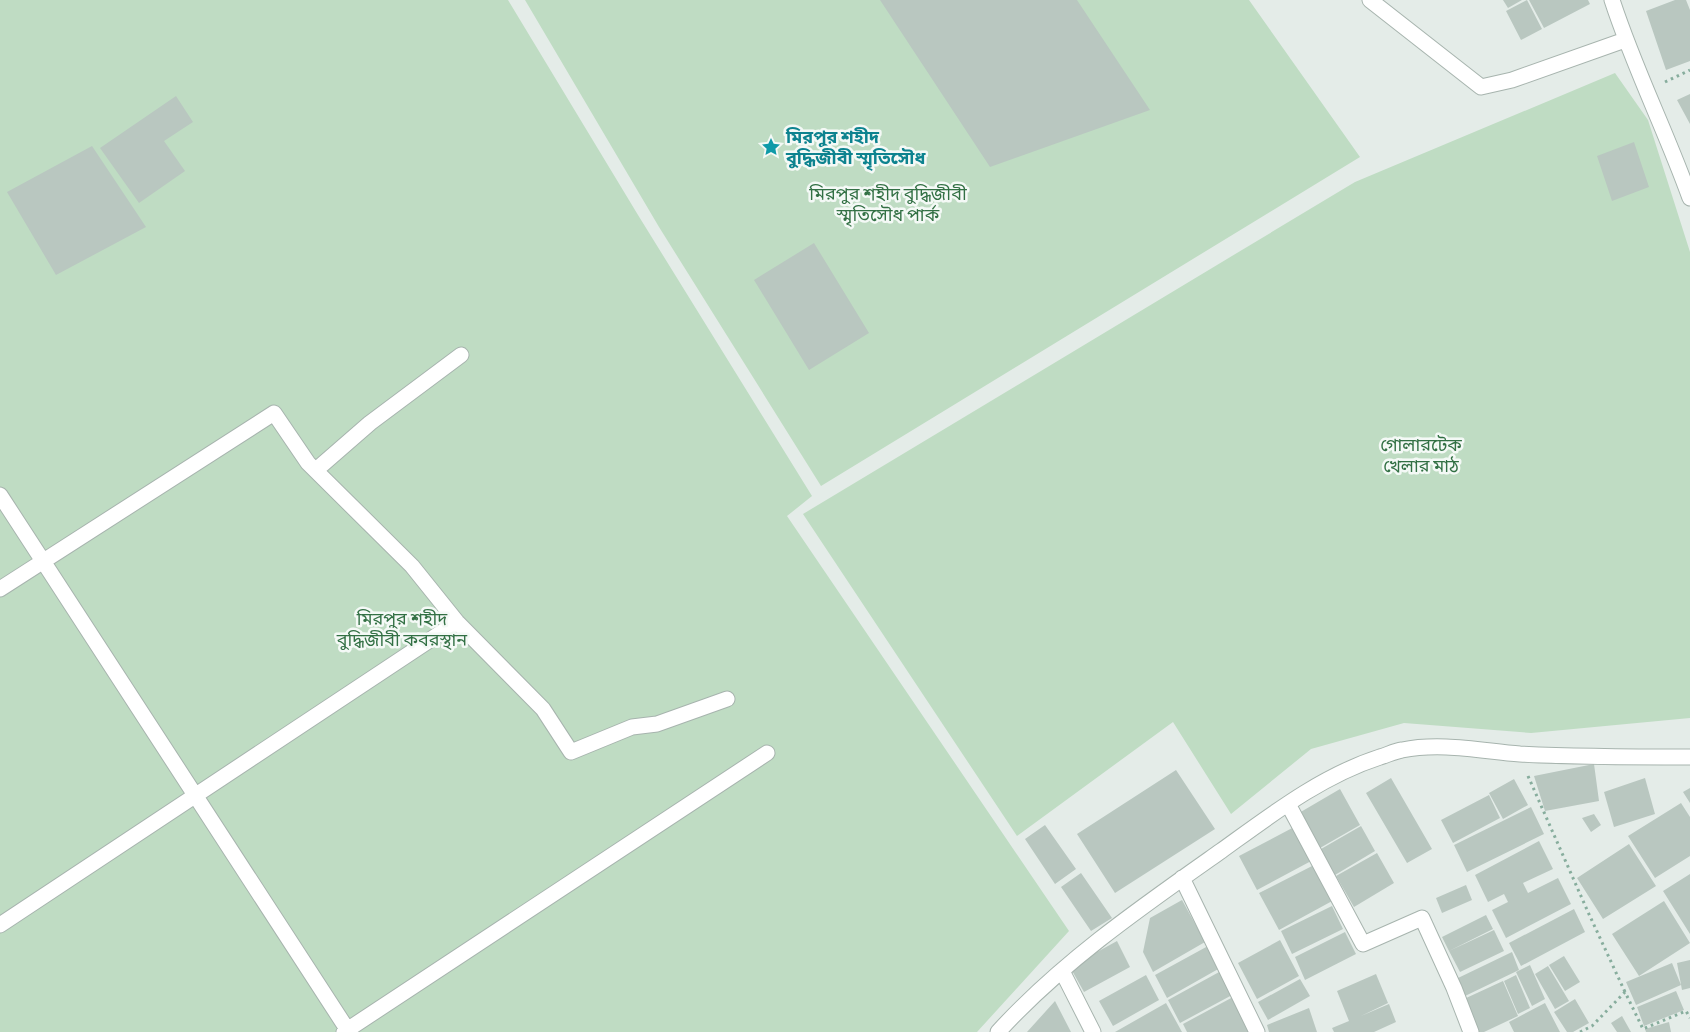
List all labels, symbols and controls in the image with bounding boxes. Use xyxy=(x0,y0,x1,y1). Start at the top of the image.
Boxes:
place label: মিরপুর শহীদ বুদ্ধিজীবী স্মৃতিসৌধ xyxy=(785,125,926,171)
place icon: মিরপুর শহীদ বুদ্ধিজীবী স্মৃতিসৌধ xyxy=(760,136,782,158)
park label: মিরপুর শহীদ বুদ্ধিজীবী স্মৃতিসৌধ পার্ক xyxy=(808,182,967,227)
park label: গোলারটেক খেলার মাঠ xyxy=(1380,433,1462,477)
park label: মিরপুর শহীদ বুদ্ধিজীবী কবরস্থান xyxy=(336,607,468,651)

